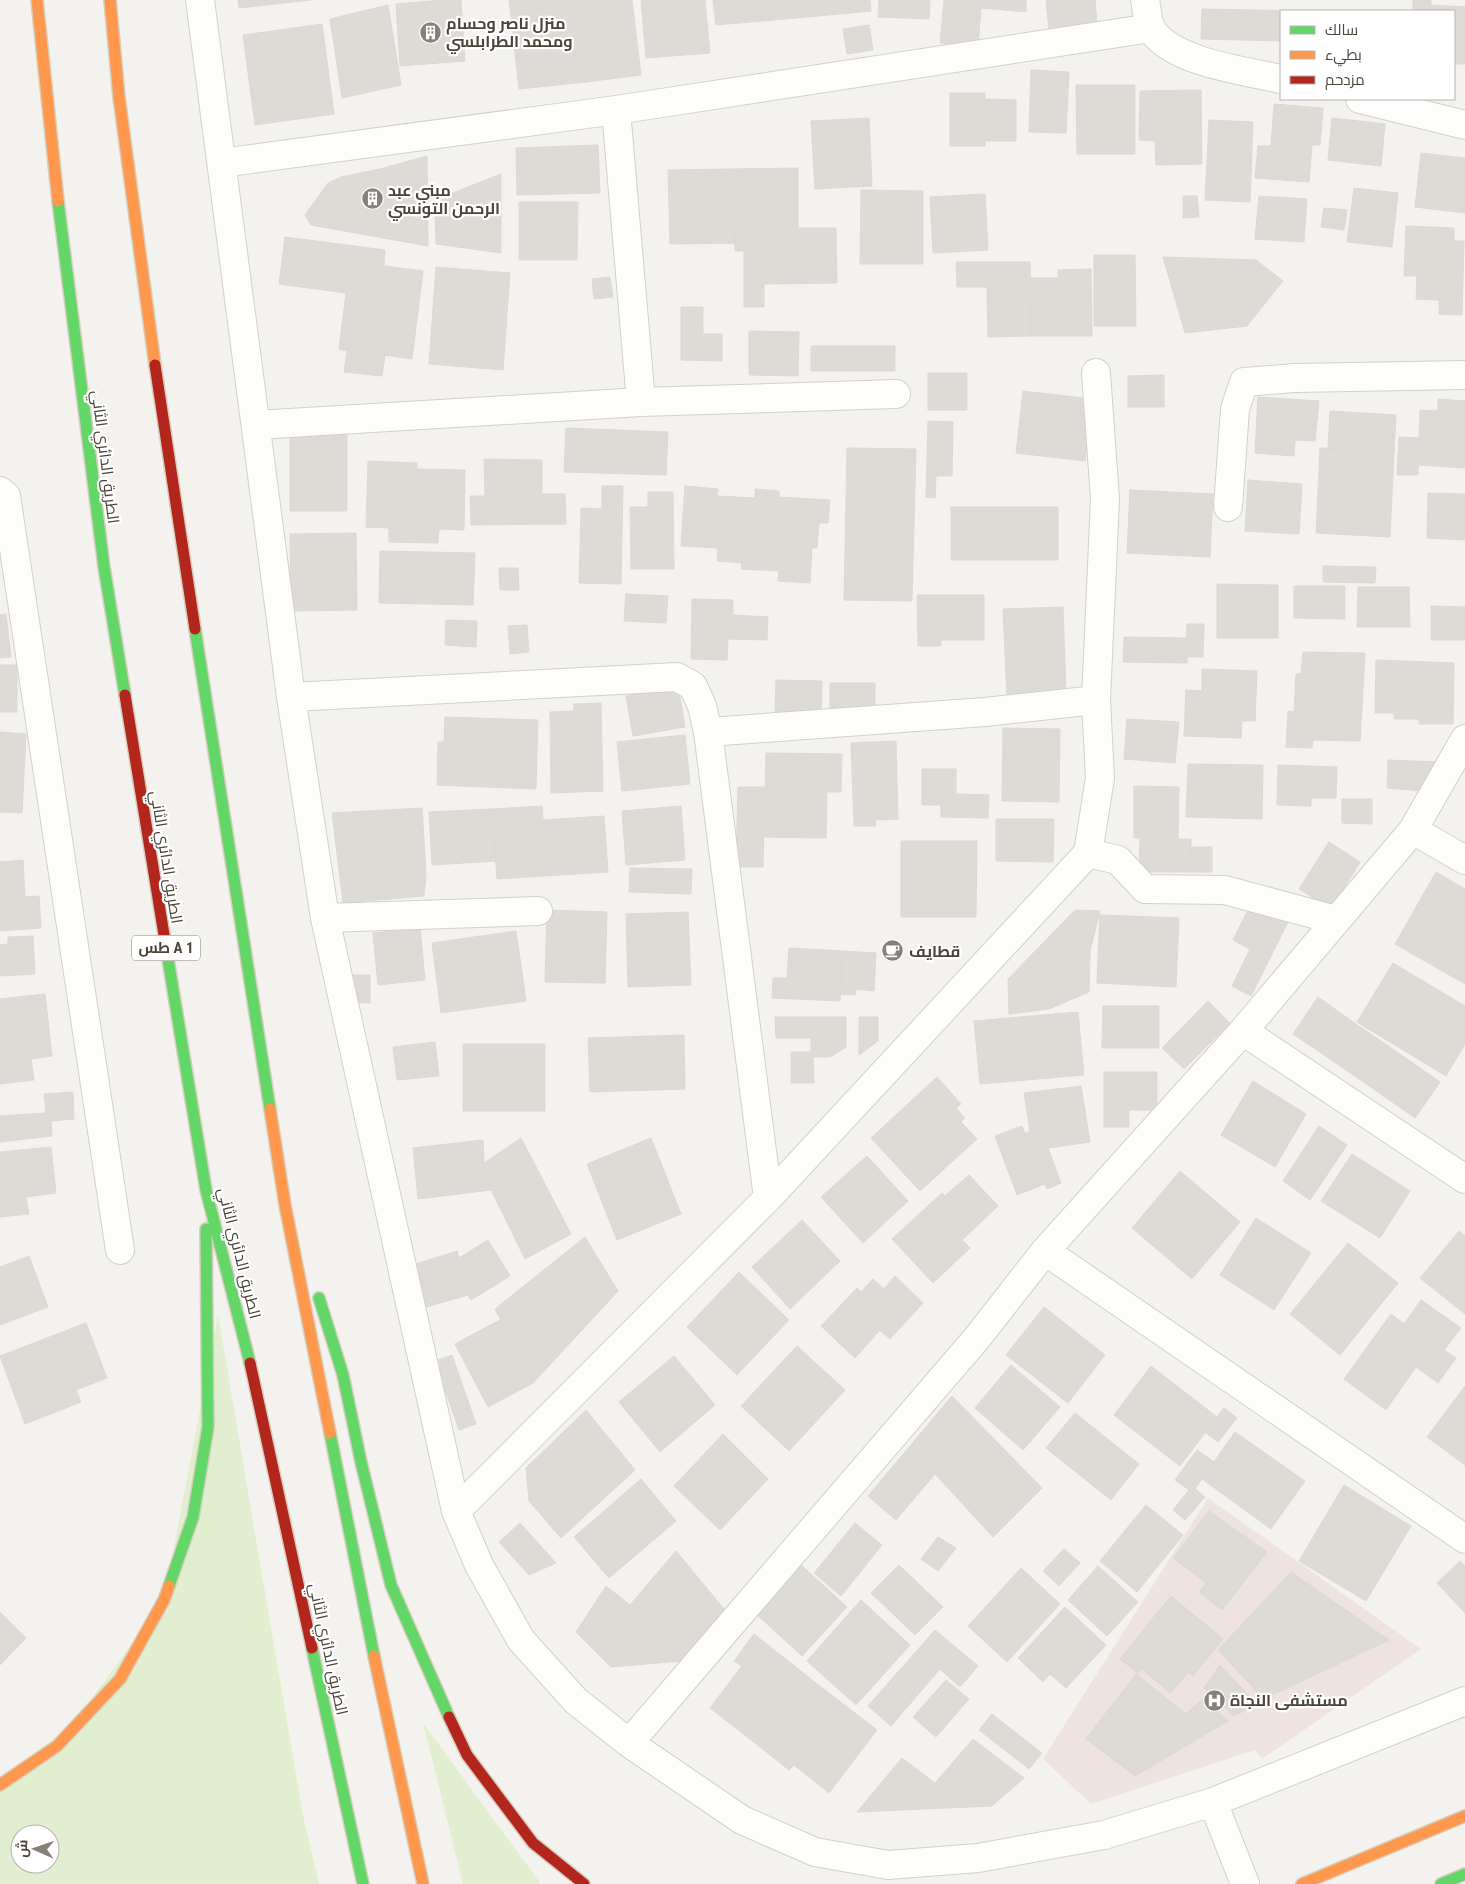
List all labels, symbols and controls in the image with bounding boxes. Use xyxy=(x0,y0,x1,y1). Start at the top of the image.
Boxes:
legend xyxy=(1280,10,1455,100)
place label: منزل ناصر وحسام ومحمد الطرابلسي xyxy=(446,14,573,54)
building icon: منزل ناصر وحسام ومحمد الطرابلسي xyxy=(418,20,442,44)
text: سالك xyxy=(1325,21,1358,39)
text: بطيء xyxy=(1325,46,1362,67)
text: مزدحم xyxy=(1325,71,1365,90)
place label: مبني عبد الرحمن التونسي xyxy=(388,181,500,221)
building icon: مبني عبد الرحمن التونسي xyxy=(360,187,384,211)
street label: الطريق الدائري الثاني xyxy=(84,389,123,525)
street label: الطريق الدائري الثاني xyxy=(143,789,186,925)
road number: طس A 1 xyxy=(132,936,200,960)
cafe icon: قطايف xyxy=(881,939,905,963)
place label: قطايف xyxy=(909,942,960,961)
street label: الطريق الدائري الثاني xyxy=(210,1186,265,1322)
street label: الطريق الدائري الثاني xyxy=(301,1581,352,1718)
hospital icon: مستشفى النجاة xyxy=(1202,1688,1226,1712)
place label: مستشفى النجاة xyxy=(1230,1691,1348,1710)
north arrow xyxy=(10,1824,60,1874)
text: ش xyxy=(14,1839,31,1858)

